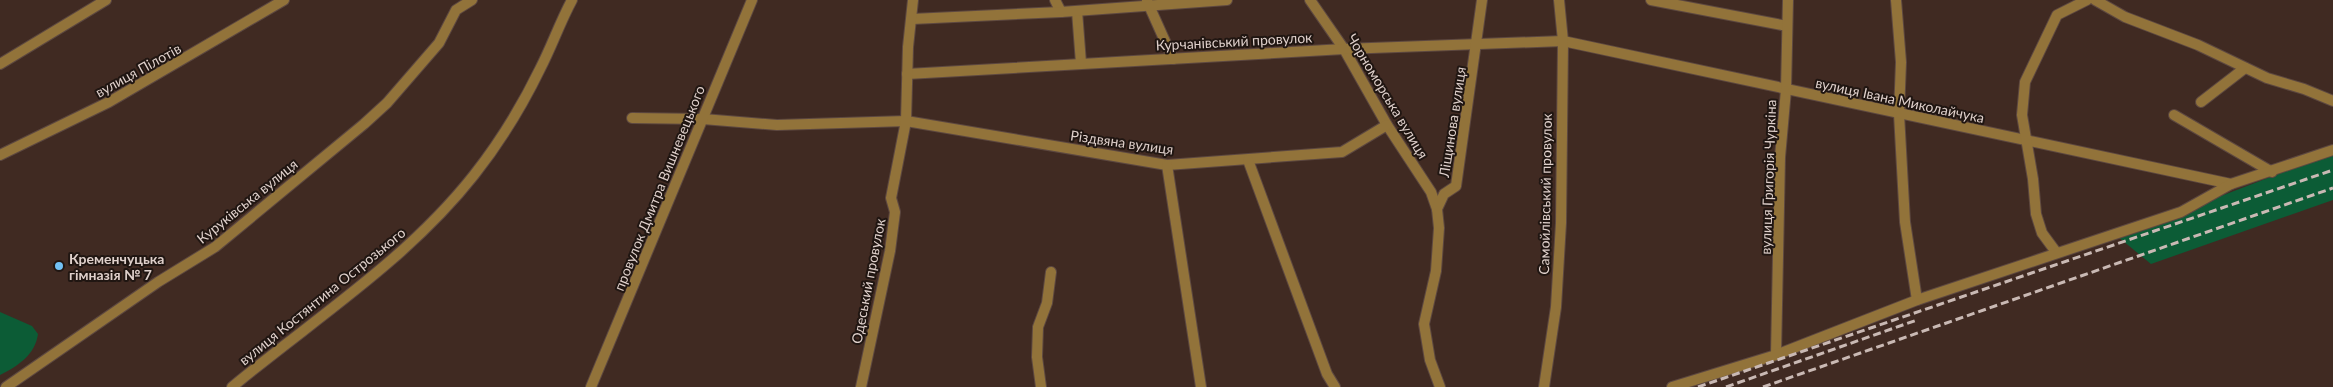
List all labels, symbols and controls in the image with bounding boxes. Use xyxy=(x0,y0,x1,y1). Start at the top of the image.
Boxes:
street label: Курчанівський провулок xyxy=(1155,28,1313,54)
street label: Чорноморська вулиця xyxy=(1344,31,1432,161)
street label: вулиця Пілотів xyxy=(92,39,184,101)
street label: Ліщинова вулиця xyxy=(1435,65,1469,180)
street label: вулиця Івана Миколайчука xyxy=(1814,74,1986,126)
street label: провулок Дмитра Вишневецького xyxy=(610,83,708,293)
street label: вулиця Григорія Чуркіна xyxy=(1757,99,1779,255)
street label: Самойлівський провулок xyxy=(1535,112,1555,275)
street label: Різдвяна вулиця xyxy=(1069,126,1175,158)
street label: Куруківська вулиця xyxy=(193,155,301,247)
street label: Одеський провулок xyxy=(848,216,889,345)
street label: вулиця Костянтина Острозького xyxy=(235,224,409,368)
place label: Кременчуцька гімназія № 7 xyxy=(69,250,164,283)
marker: Кременчуцька гімназія № 7 xyxy=(53,260,65,272)

